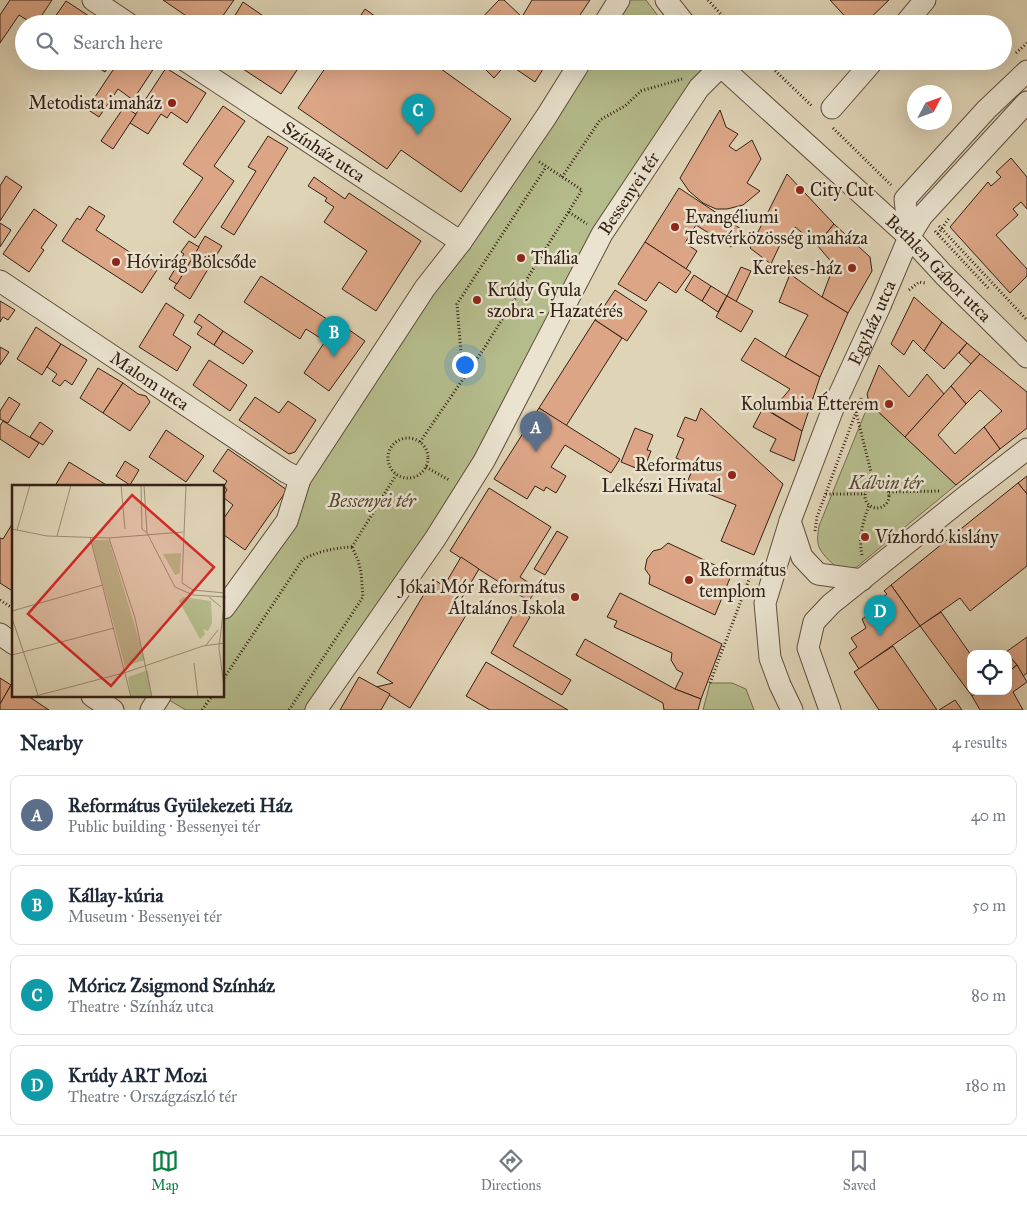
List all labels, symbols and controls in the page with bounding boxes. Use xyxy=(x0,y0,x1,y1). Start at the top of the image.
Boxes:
search box xyxy=(15,15,1012,70)
icon: search xyxy=(33,29,61,57)
text: Search here xyxy=(73,31,163,54)
north arrow xyxy=(907,85,952,130)
place label: Metodista imaház xyxy=(29,92,162,114)
pin: C xyxy=(402,94,434,135)
marker: Metodista imaház xyxy=(166,97,178,109)
street label: Színház utca xyxy=(278,117,370,187)
street label: Bessenyei tér xyxy=(594,148,664,239)
place label: City Cut xyxy=(810,179,875,201)
marker: City Cut xyxy=(794,184,806,196)
place label: Evangéliumi Testvérközösség imaháza xyxy=(685,206,868,250)
street label: Bethlen Gábor utca xyxy=(881,210,996,327)
marker: Evangéliumi Testvérközösség imaháza xyxy=(669,221,681,233)
place label: Thália xyxy=(531,247,579,269)
place label: Hóvirág Bölcsőde xyxy=(126,251,256,274)
marker: Thália xyxy=(515,252,527,264)
marker: Hóvirág Bölcsőde xyxy=(110,256,122,268)
place label: Kerekes-ház xyxy=(752,257,842,279)
marker: Kerekes-ház xyxy=(846,262,858,274)
street label: Egyház utca xyxy=(843,277,901,369)
place label: Krúdy Gyula szobra - Hazatérés xyxy=(487,279,623,322)
marker: Krúdy Gyula szobra - Hazatérés xyxy=(471,294,483,306)
pin: B xyxy=(318,316,350,357)
street label: Malom utca xyxy=(106,347,194,415)
your location xyxy=(452,352,478,378)
place label: Kolumbia Étterem xyxy=(740,391,879,415)
marker: Kolumbia Étterem xyxy=(883,398,895,410)
pin: A xyxy=(520,411,552,452)
place label: Református Lelkészi Hivatal xyxy=(602,454,722,497)
marker: Református Lelkészi Hivatal xyxy=(726,469,738,481)
park label: Kálvin tér xyxy=(848,472,925,494)
inset map xyxy=(12,485,225,698)
park label: Bessenyei tér xyxy=(327,490,417,512)
place label: Vízhordó kislány xyxy=(874,526,999,548)
marker: Vízhordó kislány xyxy=(859,531,871,543)
place label: Református templom xyxy=(699,559,786,602)
marker: Református templom xyxy=(683,574,695,586)
place label: Jókai Mór Református Általános Iskola xyxy=(397,576,565,619)
marker: Jókai Mór Református Általános Iskola xyxy=(569,591,581,603)
pin: D xyxy=(864,595,896,636)
map controls xyxy=(967,650,1012,695)
button: locate xyxy=(967,650,1012,695)
text: Nearby xyxy=(20,730,83,756)
text: 4 results xyxy=(952,733,1007,752)
text: Református Gyülekezeti Ház xyxy=(68,794,292,817)
text: A xyxy=(32,806,42,825)
text: 40 m xyxy=(971,806,1006,825)
text: Public building · Bessenyei tér xyxy=(68,817,260,836)
text: Kállay-kúria xyxy=(68,884,164,907)
text: B xyxy=(32,896,42,915)
text: 50 m xyxy=(972,896,1006,915)
text: Museum · Bessenyei tér xyxy=(68,907,222,926)
text: Móricz Zsigmond Színház xyxy=(68,974,275,997)
text: C xyxy=(32,986,42,1005)
text: 80 m xyxy=(971,986,1006,1005)
text: Theatre · Színház utca xyxy=(68,997,214,1016)
text: Krúdy ART Mozi xyxy=(68,1064,207,1087)
text: D xyxy=(31,1076,43,1095)
text: 180 m xyxy=(965,1076,1006,1095)
text: Theatre · Országzászló tér xyxy=(68,1087,237,1106)
tab: Map xyxy=(151,1147,179,1194)
tab: Directions xyxy=(481,1147,541,1194)
tab: Saved xyxy=(843,1147,876,1194)

